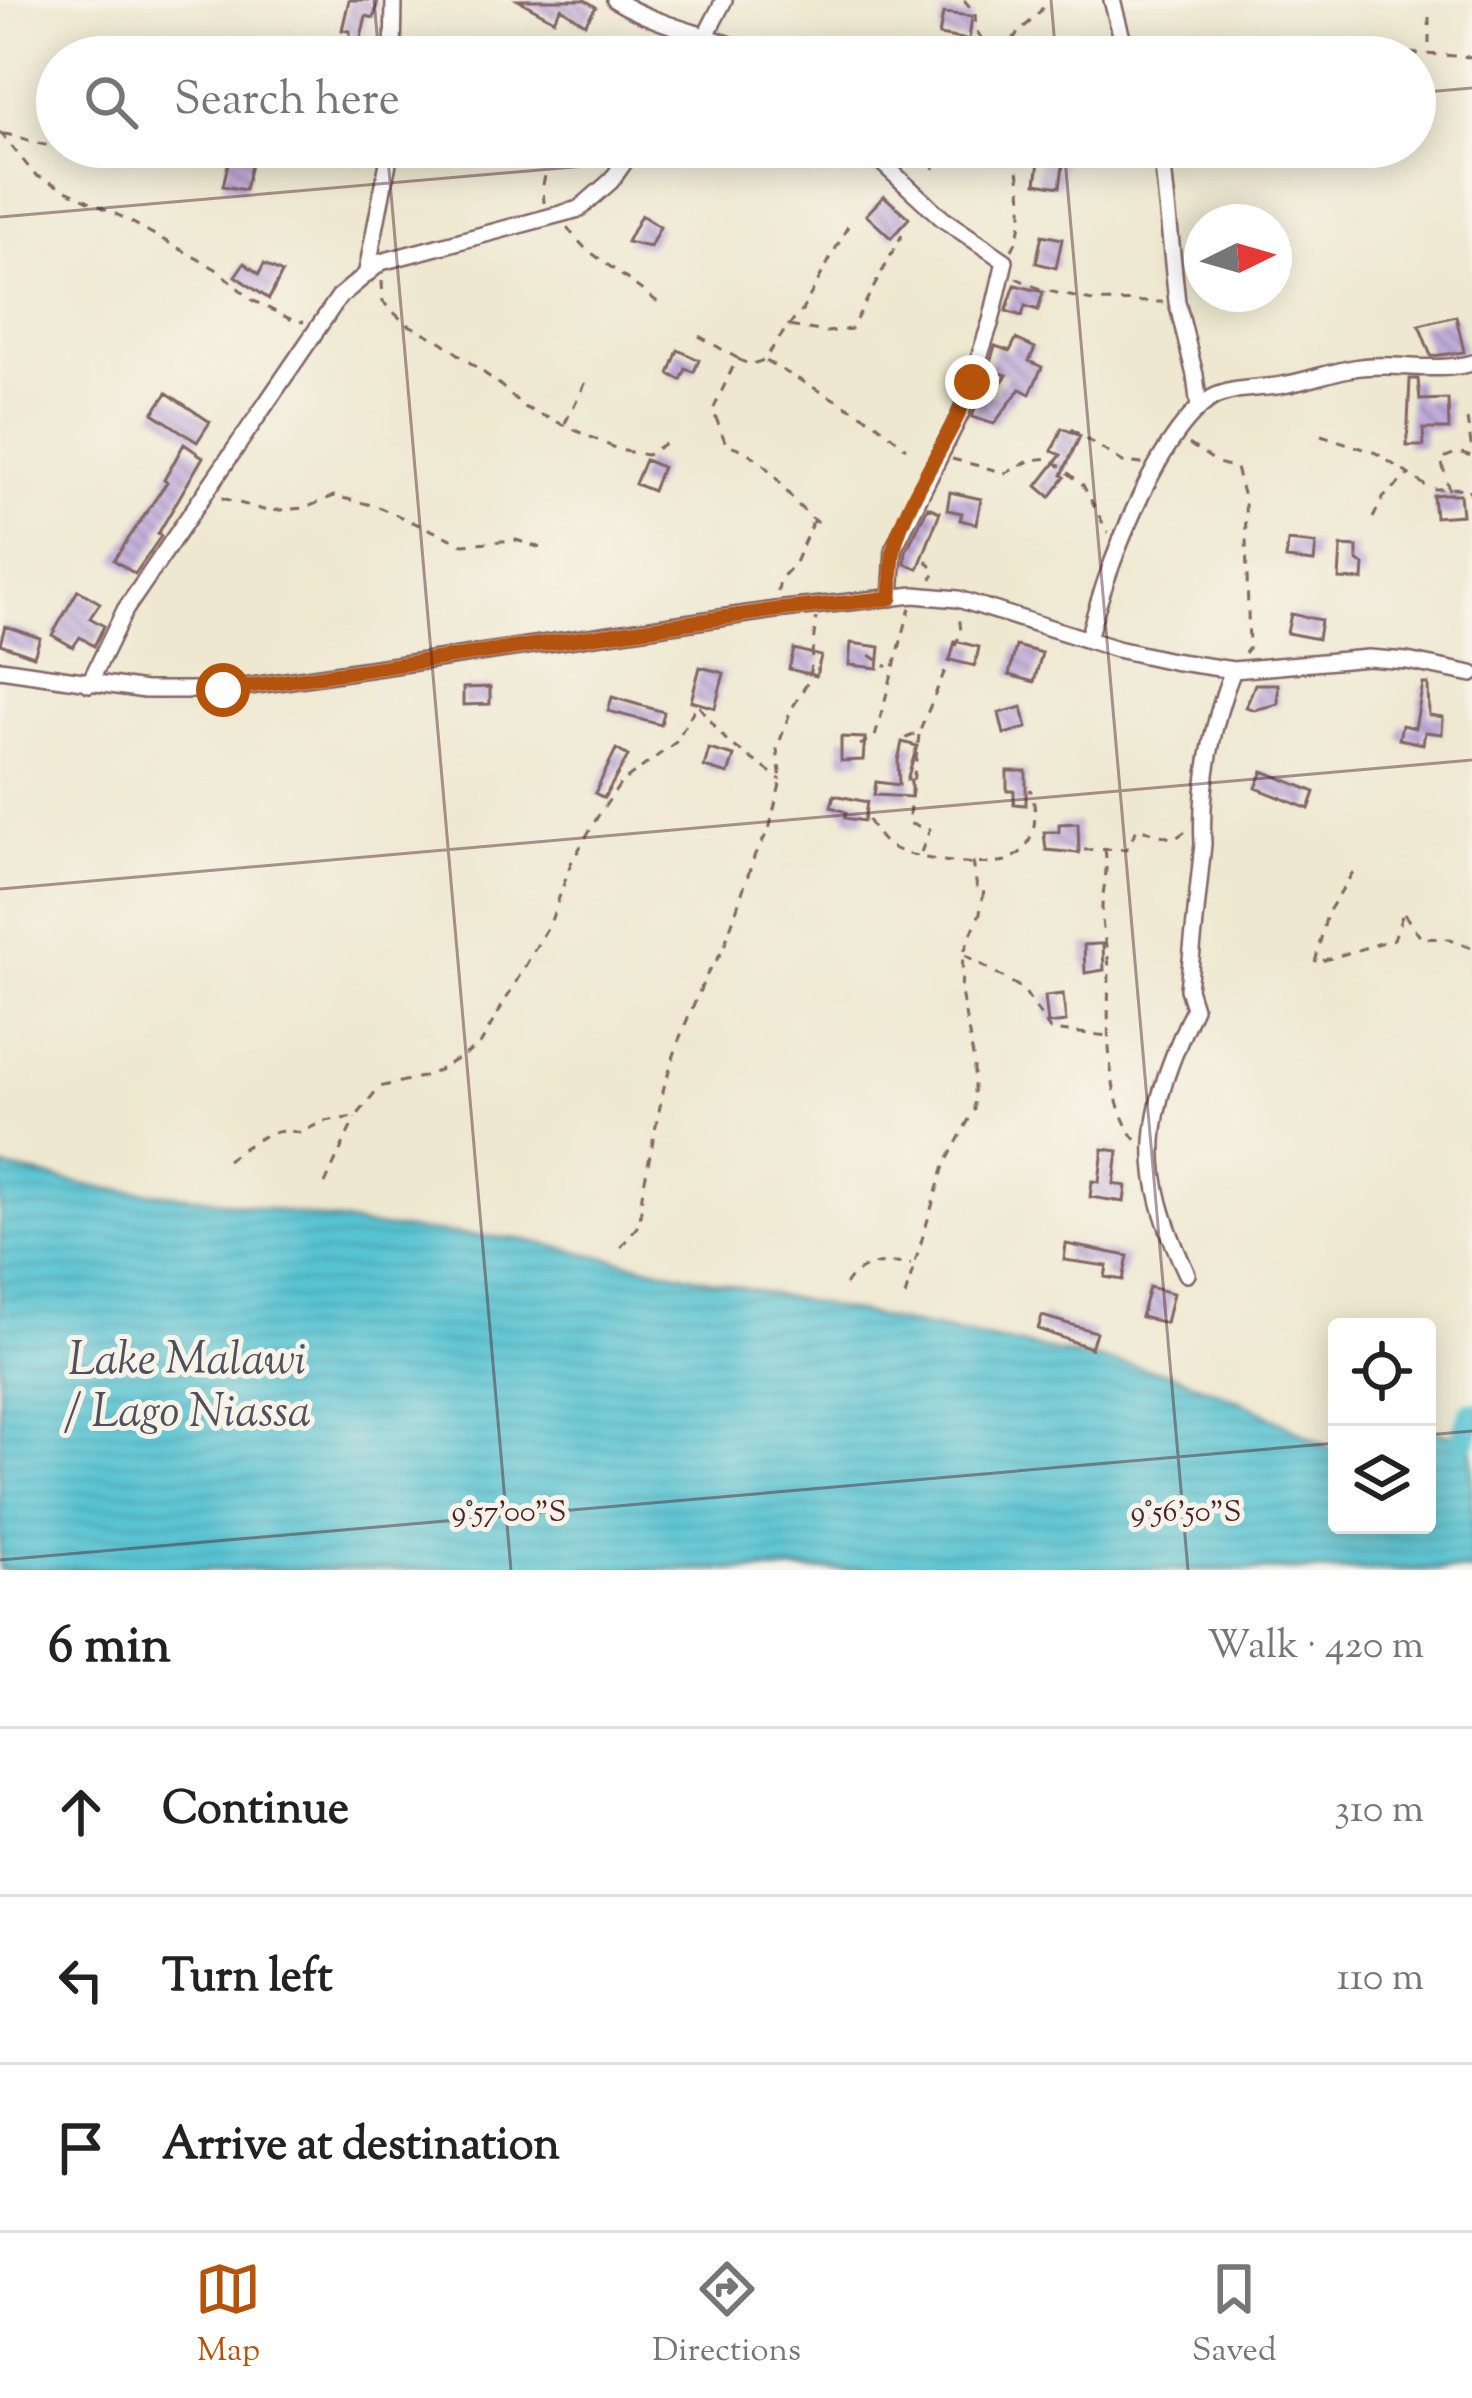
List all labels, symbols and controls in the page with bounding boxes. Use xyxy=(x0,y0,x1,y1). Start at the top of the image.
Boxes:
search box xyxy=(36,36,1436,168)
icon: search xyxy=(78,69,144,135)
text: Search here xyxy=(174,70,400,135)
north arrow xyxy=(1184,204,1292,312)
route end xyxy=(945,355,999,409)
route start xyxy=(196,663,250,717)
map controls xyxy=(1328,1318,1436,1534)
button: locate xyxy=(1328,1318,1436,1426)
water label: Lake Malawi / Lago Niassa xyxy=(63,1330,311,1447)
button: layers xyxy=(1328,1426,1436,1534)
text: 9°57'00"S xyxy=(452,1492,566,1535)
text: 9°56'50"S xyxy=(1131,1492,1241,1535)
text: 6 min xyxy=(48,1612,171,1685)
text: Walk · 420 m xyxy=(1207,1620,1424,1676)
icon: ahead xyxy=(48,1779,114,1845)
text: Continue xyxy=(162,1779,349,1844)
text: 310 m xyxy=(1334,1784,1424,1840)
icon: left xyxy=(48,1947,114,2013)
text: Turn left xyxy=(162,1947,333,2012)
text: 110 m xyxy=(1337,1952,1424,2008)
icon: arrive xyxy=(48,2115,114,2181)
text: Arrive at destination xyxy=(162,2115,560,2180)
tab: Map xyxy=(195,2256,261,2376)
tab: Directions xyxy=(652,2256,801,2376)
tab: Saved xyxy=(1192,2256,1277,2376)

